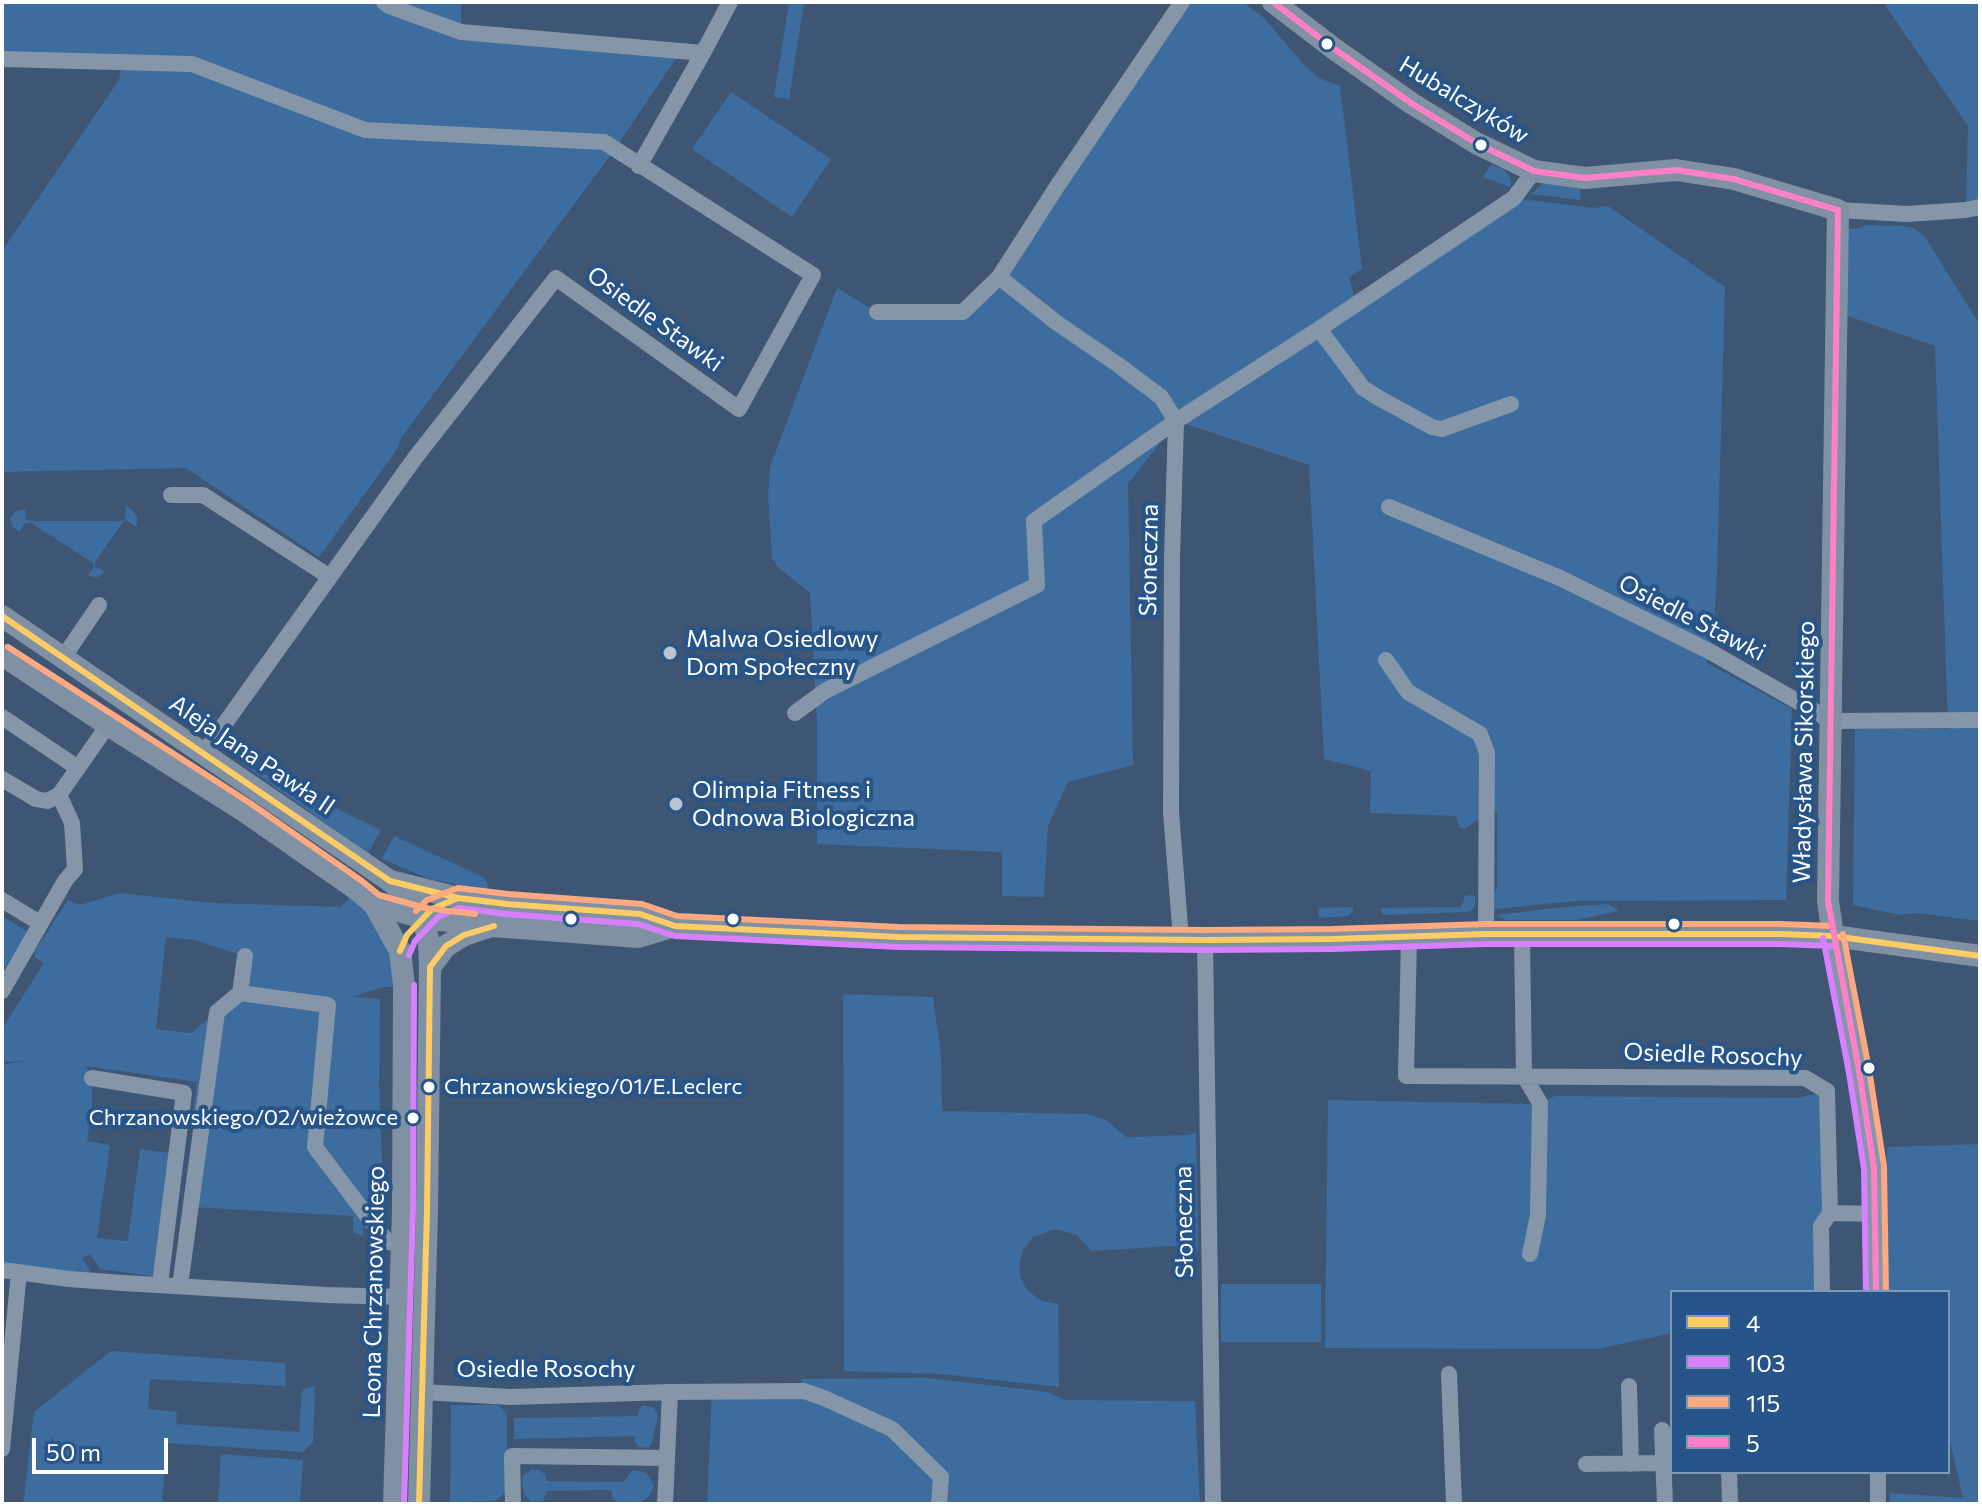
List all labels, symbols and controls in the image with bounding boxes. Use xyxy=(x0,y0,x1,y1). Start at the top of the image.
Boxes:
unlabelled marker xyxy=(1319,36,1335,52)
street label: Hubalczyków xyxy=(1394,50,1534,150)
unlabelled marker xyxy=(1473,137,1489,153)
street label: Osiedle Stawki xyxy=(581,260,729,378)
street label: Słoneczna xyxy=(1134,504,1164,616)
street label: Osiedle Stawki xyxy=(1614,569,1770,667)
street label: Władysława Sikorskiego xyxy=(1787,620,1821,884)
place label: Malwa Osiedlowy Dom Społeczny xyxy=(686,625,878,681)
marker: Malwa Osiedlowy Dom Społeczny xyxy=(661,644,679,662)
street label: Aleja Jana Pawła II xyxy=(164,689,340,821)
place label: Olimpia Fitness i Odnowa Biologiczna xyxy=(692,776,915,832)
marker: Olimpia Fitness i Odnowa Biologiczna xyxy=(667,795,685,813)
unlabelled marker xyxy=(563,911,579,927)
unlabelled marker xyxy=(725,911,741,927)
unlabelled marker xyxy=(1666,916,1682,932)
street label: Osiedle Rosochy xyxy=(1623,1037,1803,1073)
unlabelled marker xyxy=(1861,1060,1877,1076)
place label: Chrzanowskiego/01/E.Leclerc xyxy=(444,1074,742,1100)
marker: Chrzanowskiego/01/E.Leclerc xyxy=(421,1079,437,1095)
place label: Chrzanowskiego/02/wieżowce xyxy=(89,1105,398,1131)
marker: Chrzanowskiego/02/wieżowce xyxy=(405,1110,421,1126)
street label: Leona Chrzanowskiego xyxy=(357,1165,391,1419)
street label: Słoneczna xyxy=(1169,1166,1199,1278)
legend xyxy=(1670,1290,1950,1474)
text: 4 xyxy=(1746,1308,1760,1337)
text: 103 xyxy=(1746,1348,1786,1377)
street label: Osiedle Rosochy xyxy=(457,1355,635,1383)
text: 115 xyxy=(1746,1388,1780,1417)
scale bar xyxy=(36,1422,172,1472)
text: 5 xyxy=(1746,1428,1760,1457)
text: 50 m xyxy=(46,1437,101,1466)

